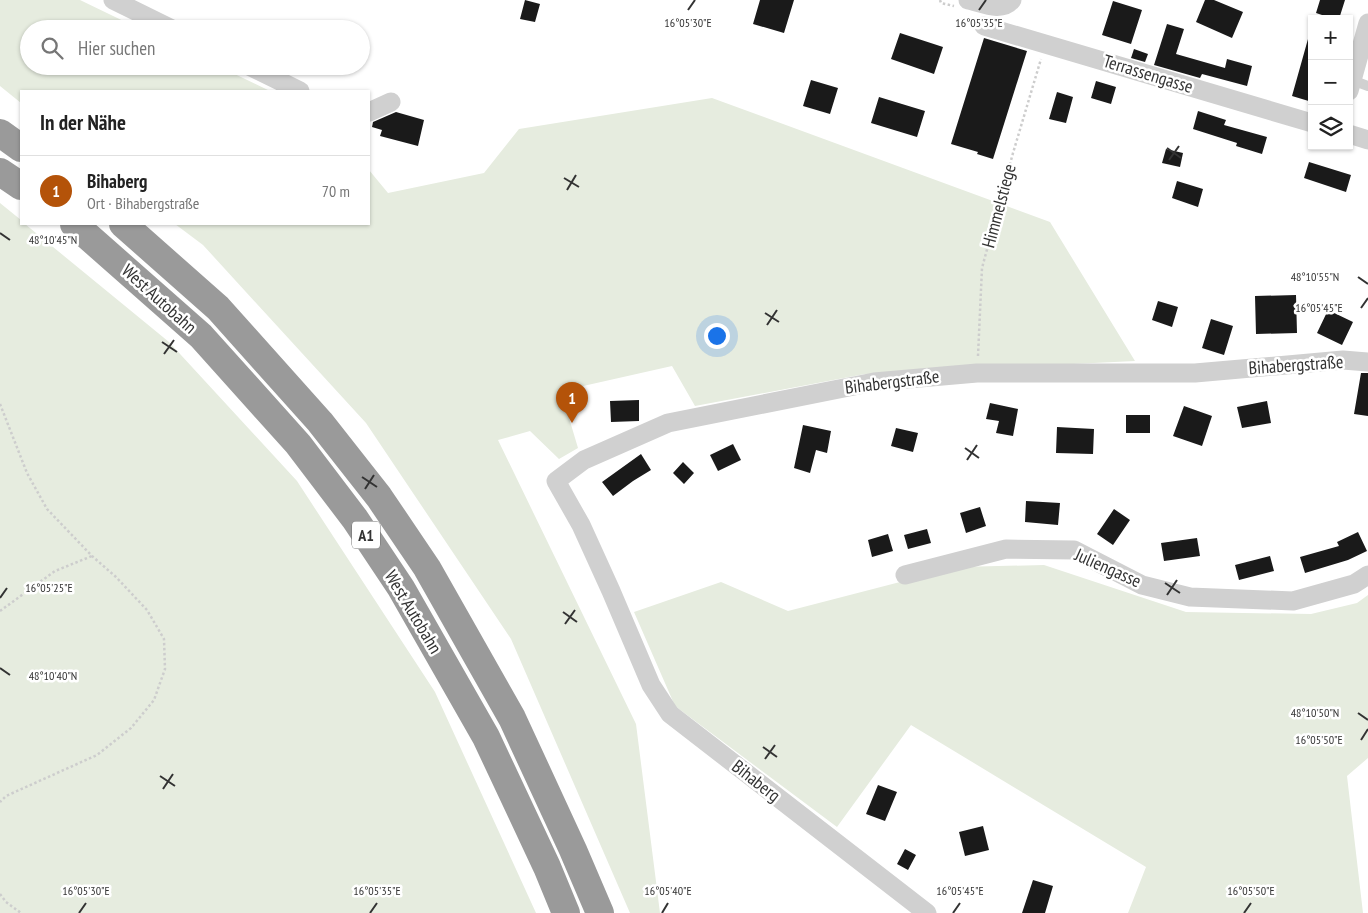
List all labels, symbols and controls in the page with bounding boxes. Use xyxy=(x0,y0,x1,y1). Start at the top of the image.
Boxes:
text: 16°05'30"E xyxy=(664,15,712,30)
text: 16°05'35"E xyxy=(955,15,1003,30)
map controls xyxy=(1308,15,1353,150)
button: + xyxy=(1308,15,1353,60)
search box xyxy=(20,20,370,75)
icon: search xyxy=(38,34,66,62)
text: Hier suchen xyxy=(78,36,155,60)
street label: Terrassengasse xyxy=(1100,49,1196,98)
button: − xyxy=(1308,60,1353,105)
button: layers xyxy=(1308,105,1353,150)
text: In der Nähe xyxy=(40,109,126,136)
street label: Himmelstiege xyxy=(976,161,1021,250)
text: Bihaberg xyxy=(87,169,148,193)
text: 1 xyxy=(52,181,60,201)
text: 70 m xyxy=(322,181,350,201)
text: Ort · Bihabergstraße xyxy=(87,193,199,213)
text: 48°10'45"N xyxy=(29,232,77,247)
street label: West Autobahn xyxy=(117,259,202,338)
text: 48°10'55"N xyxy=(1291,269,1339,284)
text: 16°05'45"E xyxy=(1295,300,1343,315)
your location xyxy=(704,323,730,349)
street label: Bihabergstraße xyxy=(1248,350,1344,379)
street label: Bihabergstraße xyxy=(843,364,940,399)
pin: 1 xyxy=(556,382,588,423)
road number: A1 xyxy=(352,522,380,548)
street label: Juliengasse xyxy=(1071,542,1145,592)
street label: West Autobahn xyxy=(380,566,447,658)
text: 16°05'25"E xyxy=(25,580,73,595)
text: 48°10'40"N xyxy=(29,668,77,683)
text: 48°10'50"N xyxy=(1291,705,1339,720)
text: 16°05'50"E xyxy=(1295,732,1343,747)
street label: Bihaberg xyxy=(727,754,785,807)
text: 16°05'30"E xyxy=(62,883,110,898)
text: 16°05'35"E xyxy=(353,883,401,898)
text: 16°05'40"E xyxy=(644,883,692,898)
text: 16°05'45"E xyxy=(936,883,984,898)
text: 16°05'50"E xyxy=(1227,883,1275,898)

